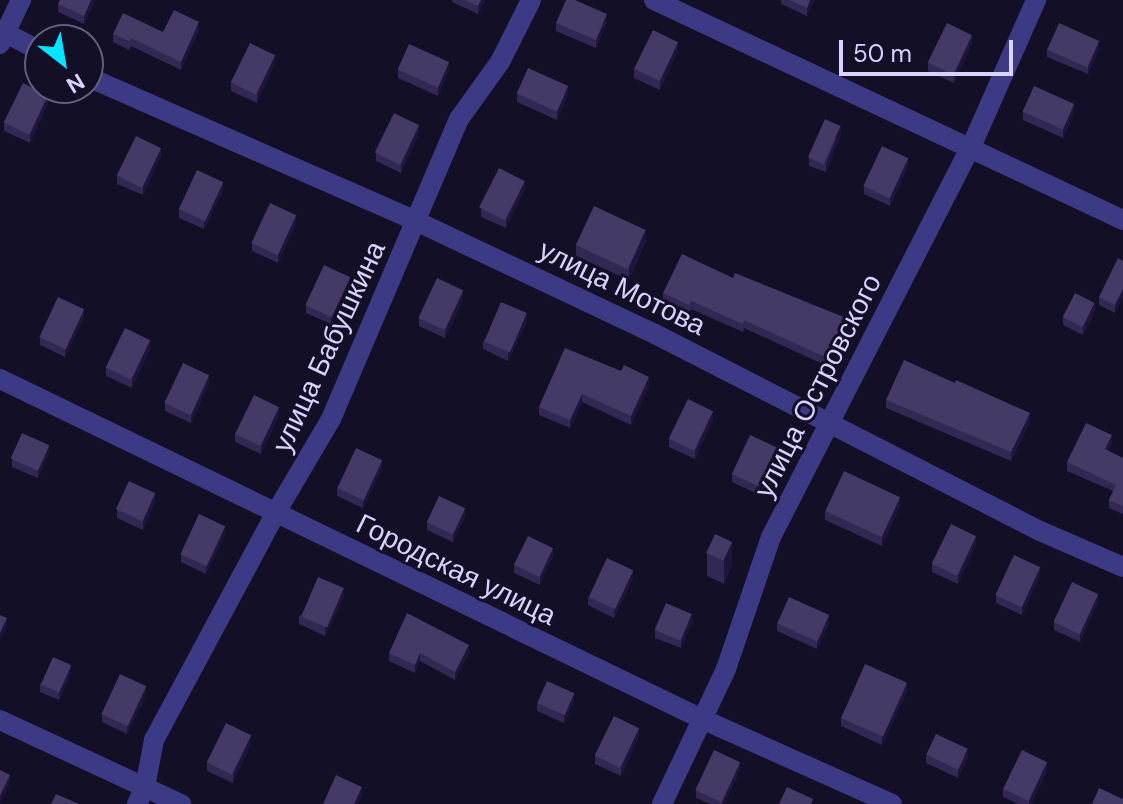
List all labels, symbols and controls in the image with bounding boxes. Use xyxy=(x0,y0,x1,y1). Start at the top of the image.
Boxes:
north arrow xyxy=(24,24,104,104)
scale bar xyxy=(843,24,1017,74)
text: 50 m xyxy=(853,38,912,69)
text: N xyxy=(61,67,90,100)
street label: улица Мотова xyxy=(533,233,711,343)
street label: улица Бабушкина xyxy=(265,236,393,458)
street label: улица Островского xyxy=(747,269,889,503)
street label: Городская улица xyxy=(351,507,561,633)

